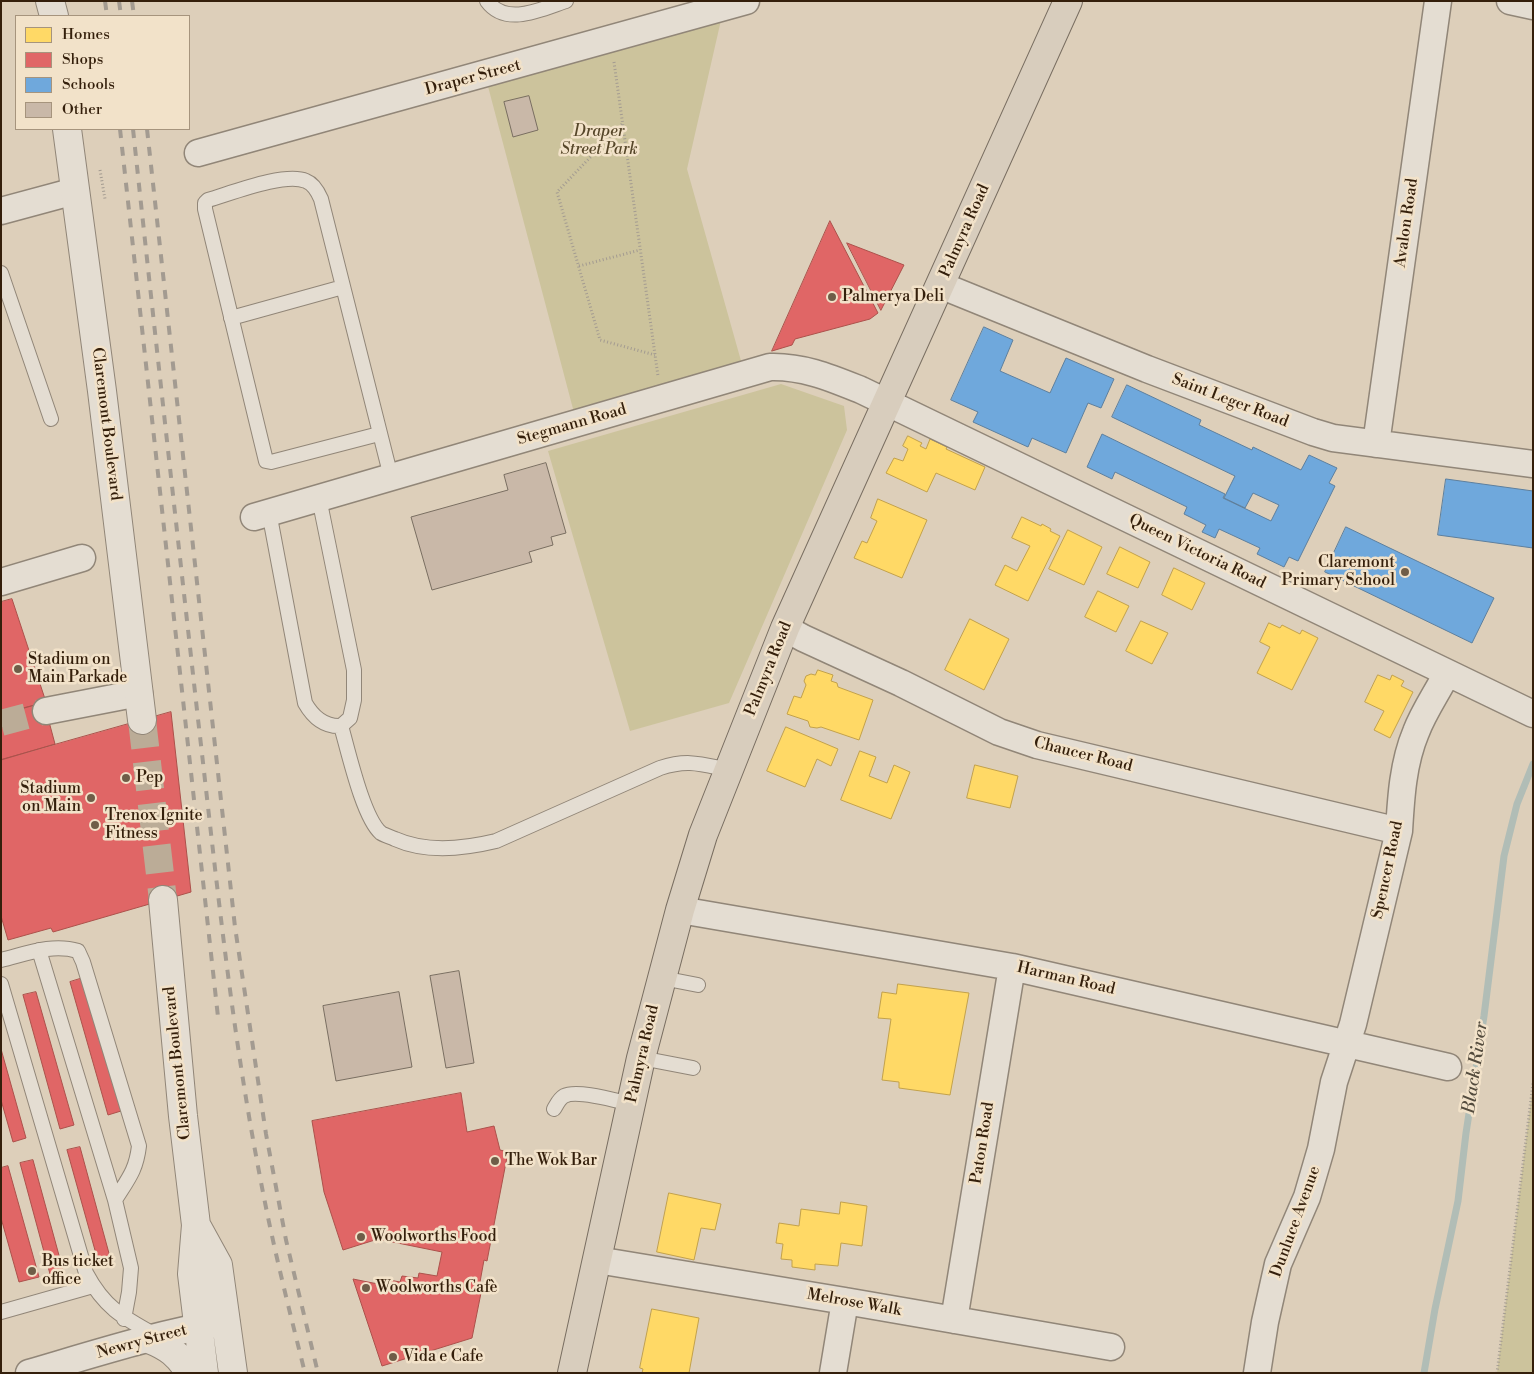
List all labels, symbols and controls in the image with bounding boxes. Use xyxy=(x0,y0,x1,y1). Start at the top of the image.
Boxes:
legend xyxy=(15,15,190,130)
text: Homes xyxy=(62,25,110,44)
text: Shops xyxy=(62,50,103,69)
street label: Draper Street xyxy=(423,56,523,100)
text: Schools xyxy=(62,75,115,94)
text: Other xyxy=(62,100,102,119)
park label: Draper Street Park xyxy=(560,122,638,160)
street label: Avalon Road xyxy=(1391,177,1423,269)
street label: Palmyra Road xyxy=(936,181,994,281)
place label: Palmerya Deli xyxy=(842,287,944,307)
marker: Palmerya Deli xyxy=(826,291,838,303)
street label: Claremont Boulevard xyxy=(87,346,125,502)
street label: Saint Leger Road xyxy=(1169,370,1291,432)
street label: Stegmann Road xyxy=(515,400,629,450)
street label: Queen Victoria Road xyxy=(1125,510,1269,594)
place label: Claremont Primary School xyxy=(1281,553,1395,591)
marker: Claremont Primary School xyxy=(1399,566,1411,578)
street label: Palmyra Road xyxy=(741,619,797,719)
place label: Stadium on Main Parkade xyxy=(28,650,127,688)
marker: Stadium on Main Parkade xyxy=(12,663,24,675)
street label: Chaucer Road xyxy=(1032,733,1134,777)
place label: Pep xyxy=(136,768,163,788)
marker: Pep xyxy=(120,772,132,784)
place label: Stadium on Main xyxy=(20,779,81,817)
marker: Stadium on Main xyxy=(85,792,97,804)
place label: Trenox Ignite Fitness xyxy=(105,806,203,844)
marker: Trenox Ignite Fitness xyxy=(89,819,101,831)
street label: Spencer Road xyxy=(1368,819,1408,921)
street label: Harman Road xyxy=(1015,958,1117,1000)
street label: Claremont Boulevard xyxy=(160,985,196,1141)
street label: Palmyra Road xyxy=(622,1003,664,1105)
water label: Black River xyxy=(1459,1021,1493,1115)
street label: Paton Road xyxy=(967,1101,999,1185)
place label: The Wok Bar xyxy=(505,1151,597,1171)
marker: The Wok Bar xyxy=(489,1155,501,1167)
street label: Dunluce Avenue xyxy=(1267,1164,1325,1280)
place label: Woolworths Food xyxy=(371,1227,496,1247)
marker: Woolworths Food xyxy=(355,1231,367,1243)
place label: Bus ticket office xyxy=(42,1252,114,1290)
marker: Bus ticket office xyxy=(26,1265,38,1277)
place label: Woolworths Cafè xyxy=(376,1278,498,1298)
marker: Woolworths Cafè xyxy=(360,1282,372,1294)
street label: Melrose Walk xyxy=(805,1285,903,1321)
street label: Newry Street xyxy=(95,1321,189,1363)
place label: Vida e Cafe xyxy=(403,1347,483,1367)
marker: Vida e Cafe xyxy=(387,1351,399,1363)

